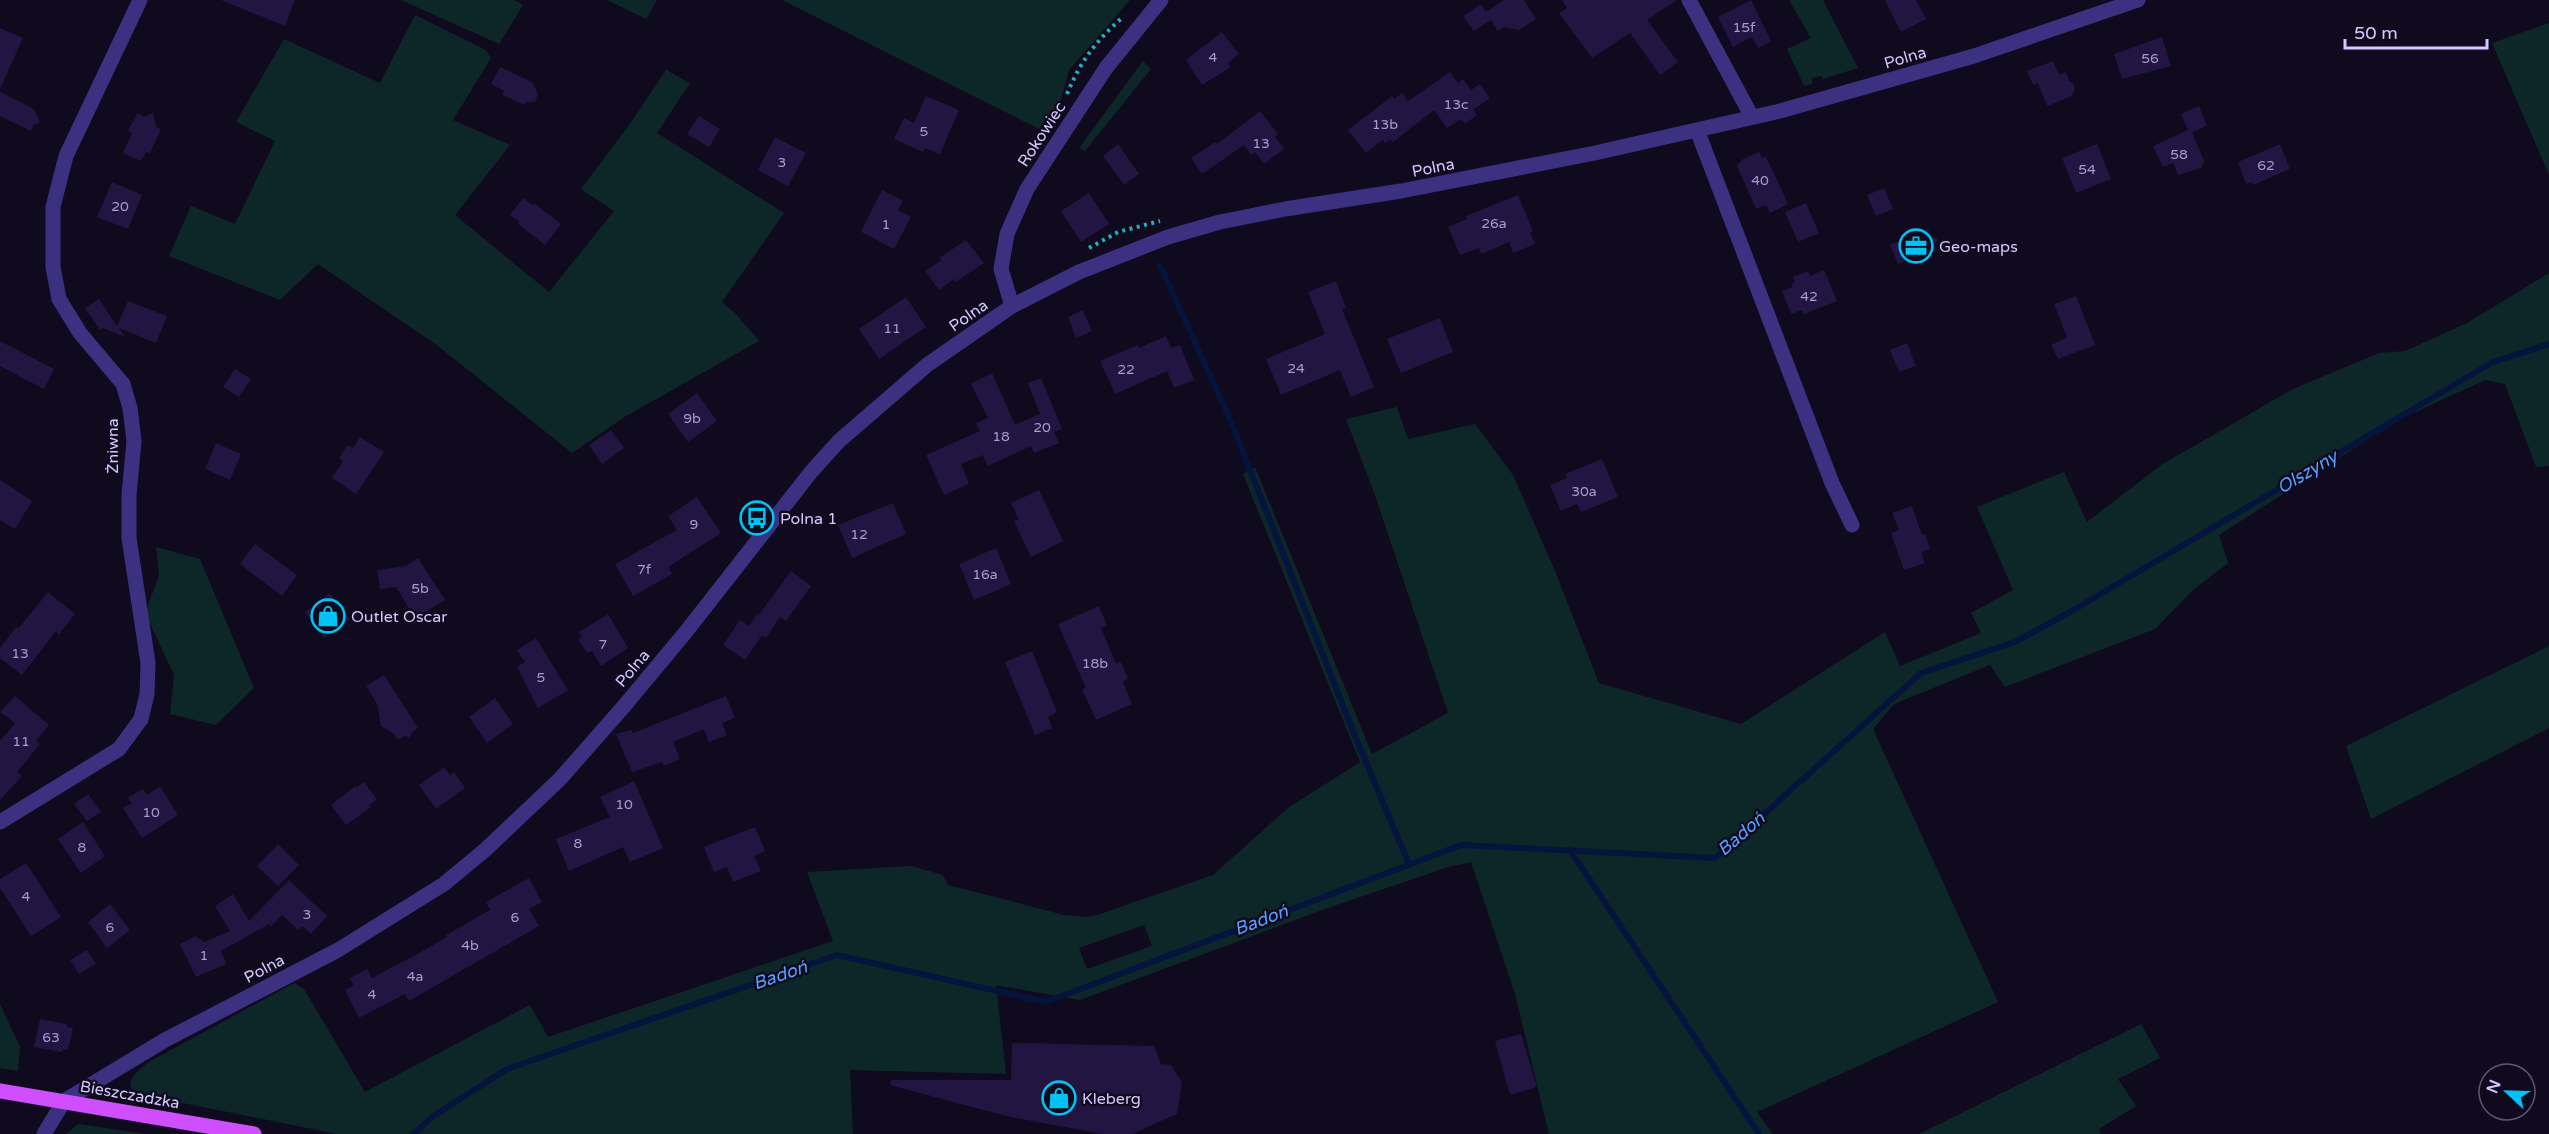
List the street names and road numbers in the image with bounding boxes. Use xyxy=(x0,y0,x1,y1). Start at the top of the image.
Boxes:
street label: Polna xyxy=(1882,42,1929,73)
street label: Rokowiec xyxy=(1013,98,1070,171)
street label: Polna xyxy=(1410,154,1456,182)
street label: Polna xyxy=(945,295,992,336)
street label: Żniwna xyxy=(103,418,123,474)
street label: Polna xyxy=(611,646,654,692)
street label: Polna xyxy=(241,950,288,988)
street label: Bieszczadzka xyxy=(78,1076,181,1114)

